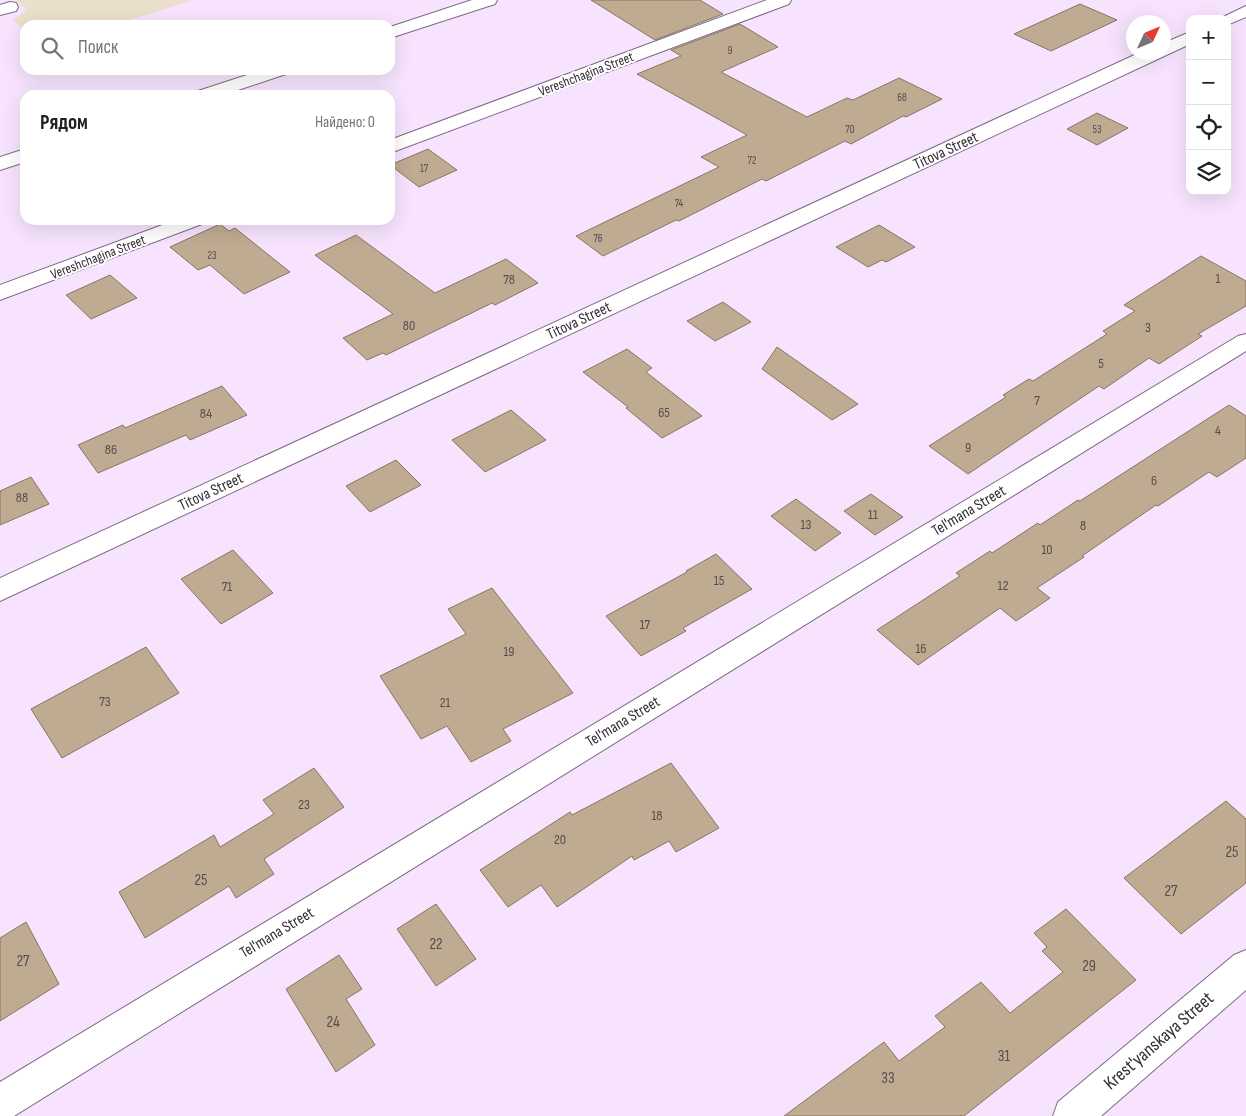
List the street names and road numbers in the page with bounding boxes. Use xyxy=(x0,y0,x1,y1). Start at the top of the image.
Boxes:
street label: Vereshchagina Street xyxy=(536,48,636,100)
street label: Titova Street xyxy=(911,128,981,174)
street label: Vereshchagina Street xyxy=(48,231,148,283)
street label: Titova Street xyxy=(544,298,614,344)
street label: Titova Street xyxy=(176,469,246,515)
street label: Tel'mana Street xyxy=(928,481,1010,541)
street label: Tel'mana Street xyxy=(582,692,664,752)
street label: Tel'mana Street xyxy=(236,903,318,963)
street label: Krest'yanskaya Street xyxy=(1099,987,1219,1095)

